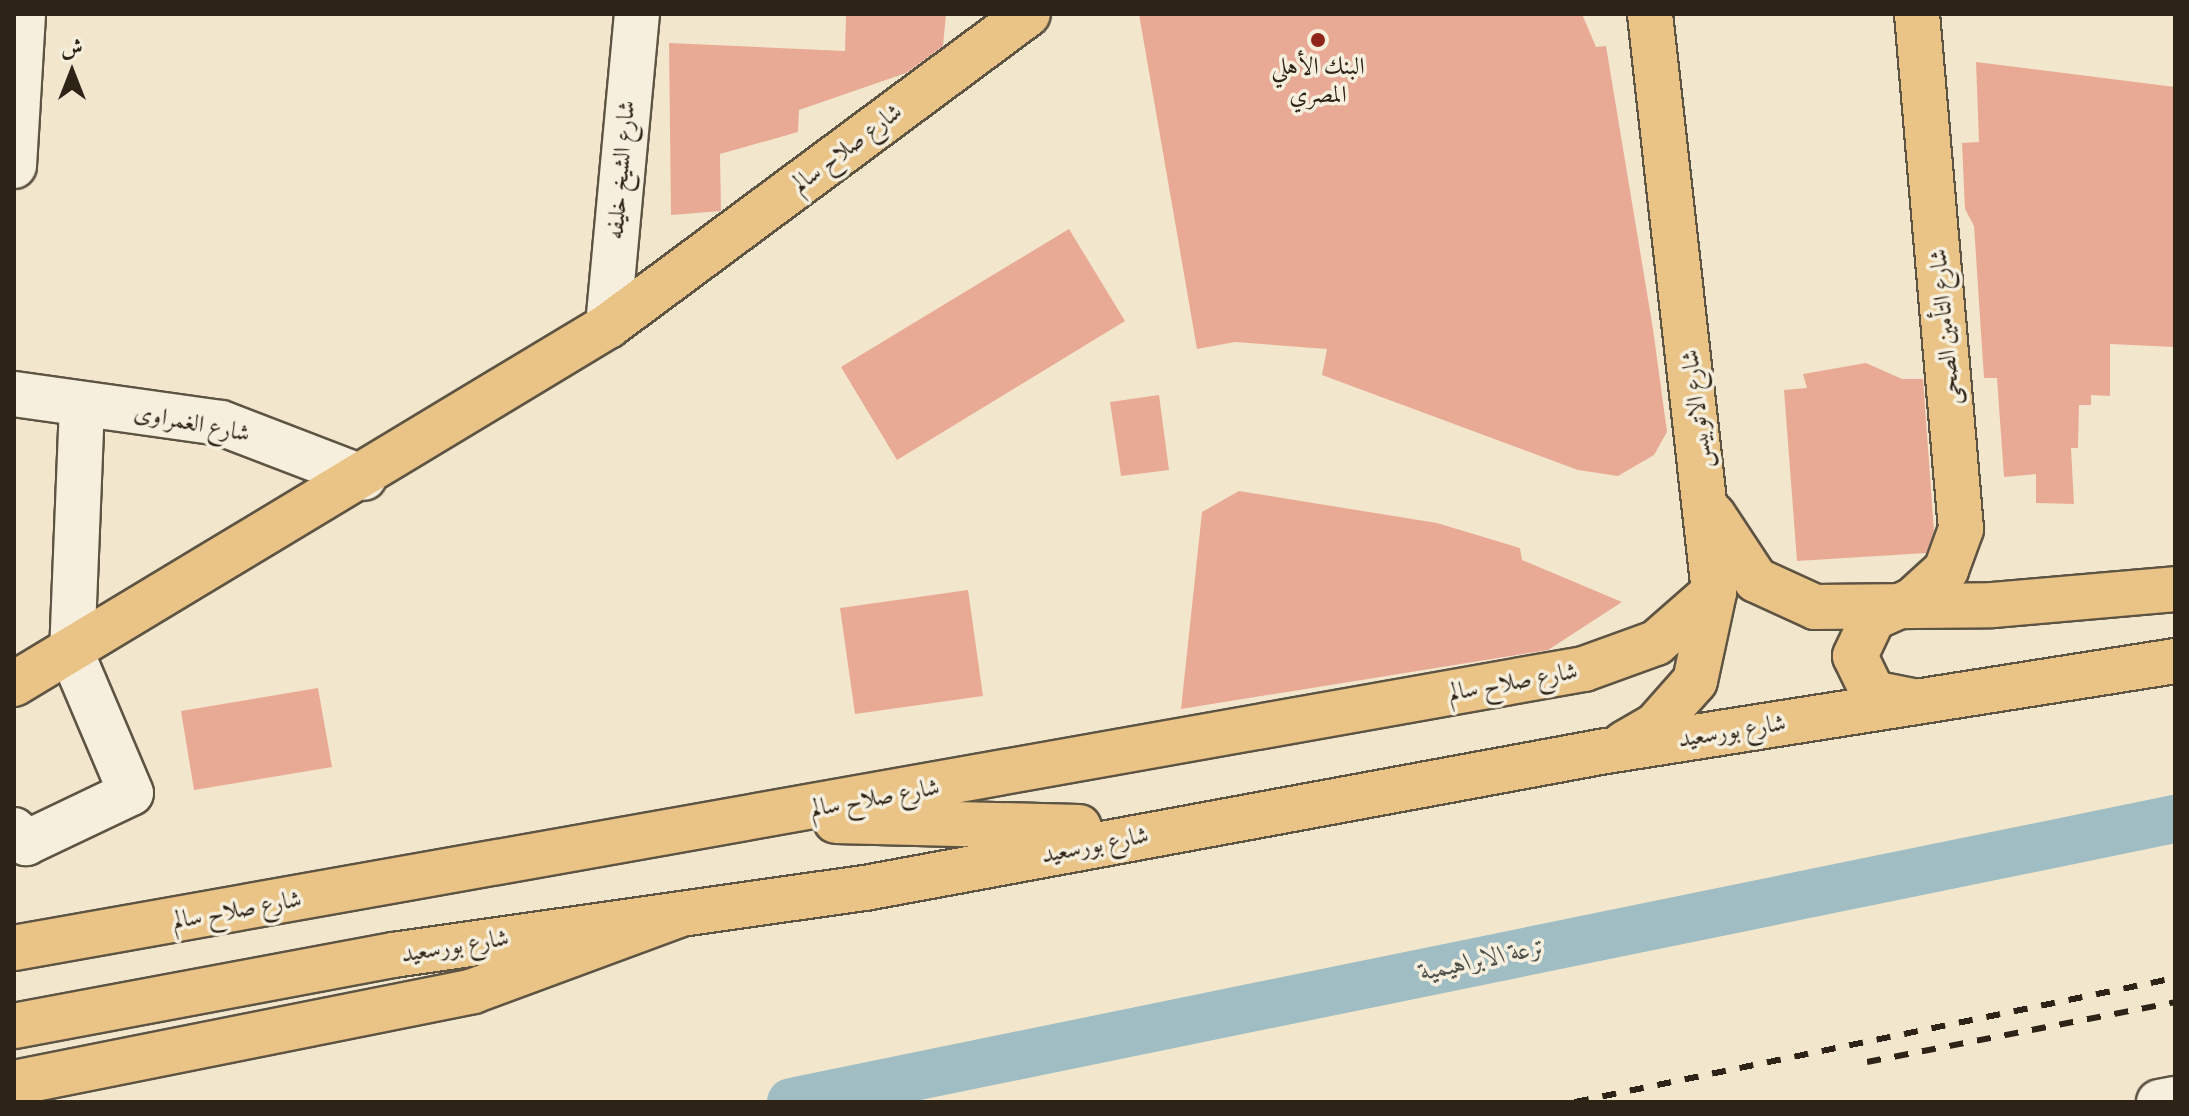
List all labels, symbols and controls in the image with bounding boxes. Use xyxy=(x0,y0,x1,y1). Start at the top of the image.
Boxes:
marker: البنك الأهلي المصري xyxy=(1309,31,1327,49)
north arrow xyxy=(32,32,112,112)
text: ش xyxy=(61,34,83,62)
place label: البنك الأهلي المصري xyxy=(1271,53,1365,109)
street label: شارع صلاح سالم xyxy=(786,97,908,199)
street label: شارع الشيخ خليفه xyxy=(601,99,641,241)
street label: شارع التأمين الصحى xyxy=(1924,248,1966,406)
street label: شارع الاتوبيس xyxy=(1675,348,1719,470)
street label: شارع الغمراوى xyxy=(132,398,252,448)
street label: شارع صلاح سالم xyxy=(1446,656,1580,708)
street label: شارع بورسعيد xyxy=(1676,708,1788,754)
street label: شارع صلاح سالم xyxy=(808,772,942,824)
street label: شارع بورسعيد xyxy=(1039,820,1151,870)
street label: شارع صلاح سالم xyxy=(170,884,304,936)
street label: شارع بورسعيد xyxy=(399,923,511,969)
water label: ترعة الابراهيمية xyxy=(1417,931,1549,989)

